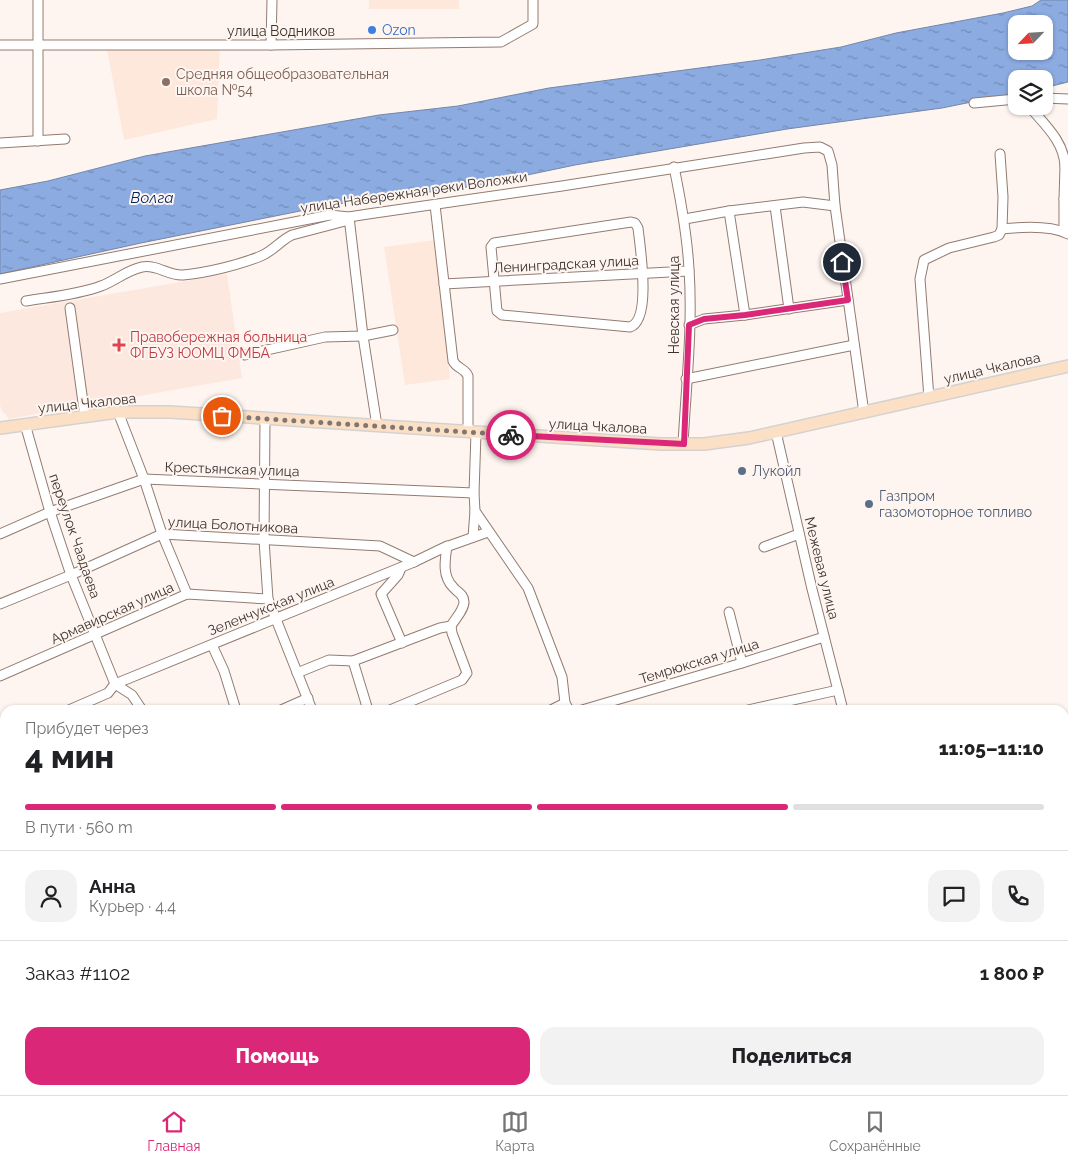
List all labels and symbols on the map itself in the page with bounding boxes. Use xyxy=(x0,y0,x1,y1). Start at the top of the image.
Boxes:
north arrow xyxy=(1008,15,1052,60)
place label: Ozon xyxy=(382,22,416,38)
street label: улица Водников xyxy=(227,23,335,39)
marker: Ozon xyxy=(366,24,378,36)
place label: Средняя общеобразовательная школа №54 xyxy=(176,66,389,98)
marker: Средняя общеобразовательная школа №54 xyxy=(160,76,172,88)
street label: улица Набережная реки Воложки xyxy=(300,168,528,216)
water label: Волга xyxy=(131,189,173,207)
pin xyxy=(821,241,863,283)
street label: Ленинградская улица xyxy=(493,252,639,276)
street label: Невская улица xyxy=(666,256,682,354)
place label: Правобережная больница ФГБУЗ ЮОМЦ ФМБА xyxy=(130,329,307,361)
marker: Правобережная больница ФГБУЗ ЮОМЦ ФМБА xyxy=(112,338,126,352)
street label: улица Чкалова xyxy=(942,349,1042,387)
street label: улица Чкалова xyxy=(37,390,137,416)
pin xyxy=(201,395,243,437)
courier xyxy=(486,410,536,460)
street label: улица Чкалова xyxy=(548,415,648,437)
street label: Крестьянская улица xyxy=(164,459,300,479)
place label: Лукойл xyxy=(752,463,801,479)
marker: Лукойл xyxy=(736,465,748,477)
street label: переулок Чаадаева xyxy=(46,472,104,600)
place label: Газпром газомоторное топливо xyxy=(879,488,1032,520)
marker: Газпром газомоторное топливо xyxy=(863,498,875,510)
street label: улица Болотникова xyxy=(167,514,299,536)
street label: Межевая улица xyxy=(802,515,842,621)
street label: Зеленчукская улица xyxy=(206,573,336,639)
street label: Армавирская улица xyxy=(48,579,176,647)
street label: Темрюкская улица xyxy=(637,635,761,687)

